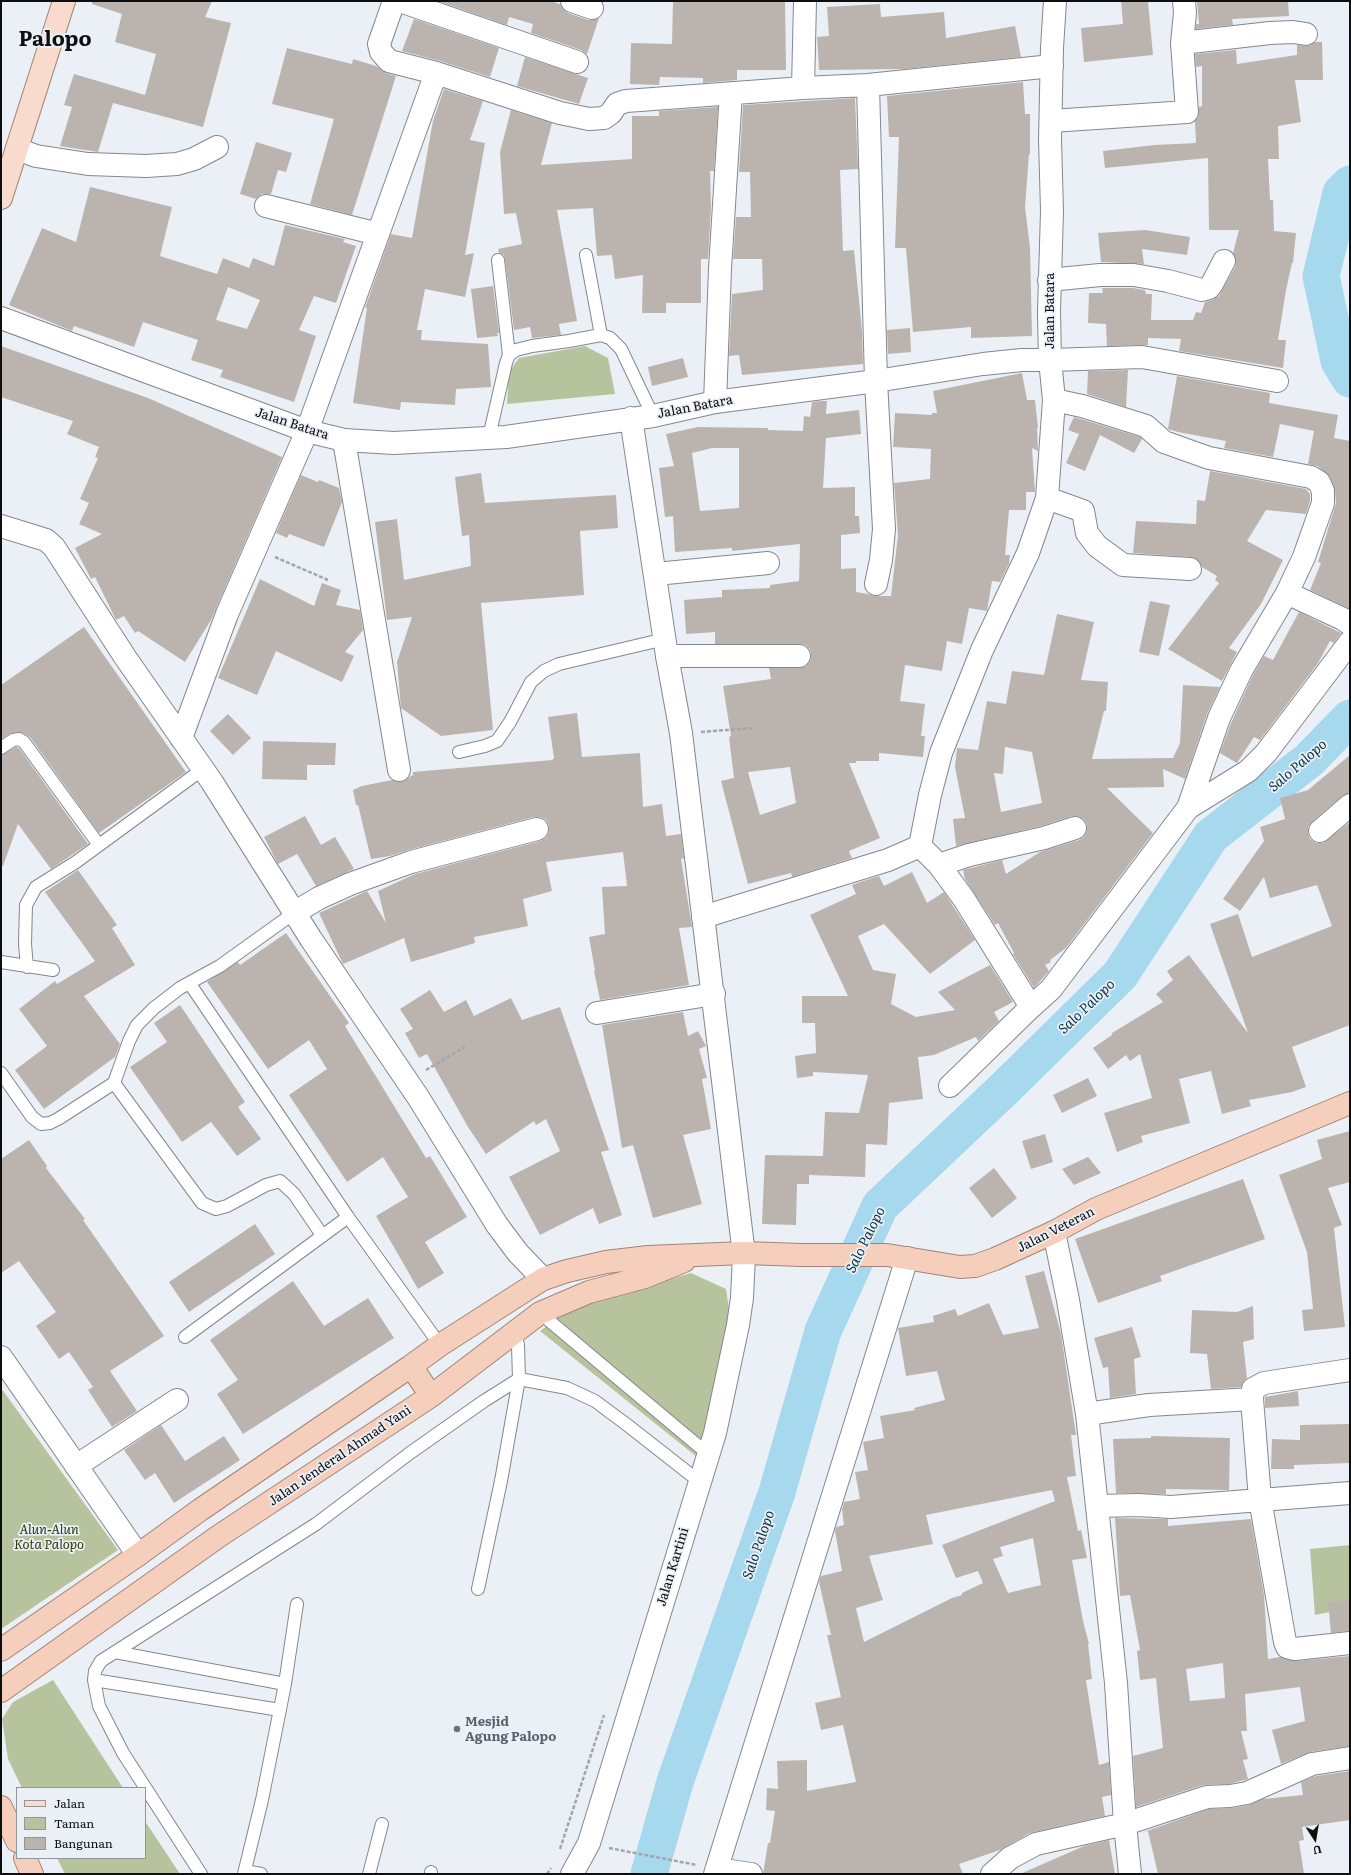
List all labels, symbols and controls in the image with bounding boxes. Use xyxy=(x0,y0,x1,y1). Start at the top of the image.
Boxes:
district label: Palopo xyxy=(18,27,92,53)
street label: Jalan Batara xyxy=(1042,273,1058,349)
street label: Jalan Batara xyxy=(656,392,734,422)
street label: Jalan Batara xyxy=(253,405,331,443)
water label: Salo Palopo xyxy=(1265,736,1331,796)
water label: Salo Palopo xyxy=(1055,976,1119,1038)
water label: Salo Palopo xyxy=(843,1204,889,1276)
street label: Jalan Veteran xyxy=(1015,1204,1097,1256)
street label: Jalan Jenderal Ahmad Yani xyxy=(266,1402,414,1510)
water label: Salo Palopo xyxy=(739,1508,779,1582)
park label: Alun-Alun Kota Palopo xyxy=(14,1522,84,1553)
street label: Jalan Kartini xyxy=(654,1526,692,1608)
place label: Mesjid Agung Palopo xyxy=(465,1714,556,1745)
marker: Mesjid Agung Palopo xyxy=(452,1724,462,1734)
legend xyxy=(16,1787,146,1859)
text: Jalan xyxy=(54,1794,85,1812)
text: Taman xyxy=(54,1814,94,1832)
north arrow xyxy=(1295,1819,1335,1859)
text: Bangunan xyxy=(54,1834,113,1852)
text: U xyxy=(1312,1842,1323,1859)

